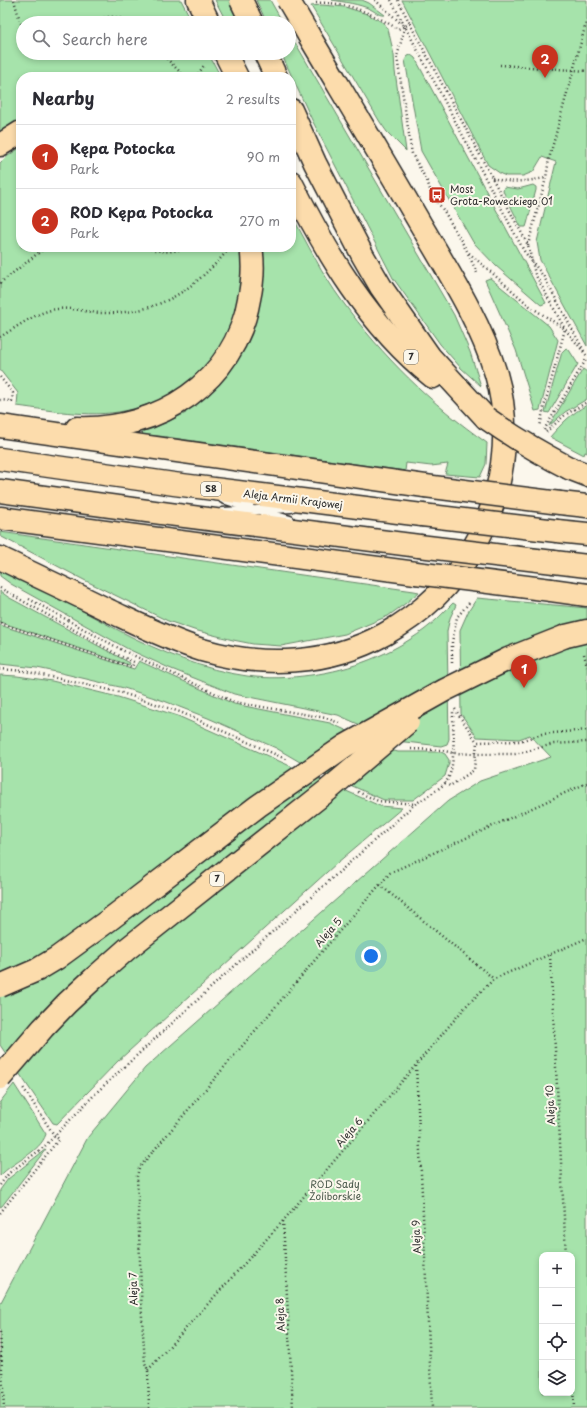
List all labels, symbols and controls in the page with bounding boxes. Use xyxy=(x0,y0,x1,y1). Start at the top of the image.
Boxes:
search box xyxy=(16,16,296,60)
icon: search xyxy=(30,27,52,49)
text: Search here xyxy=(62,27,148,50)
pin: 2 xyxy=(532,45,558,78)
text: Nearby xyxy=(32,85,94,111)
text: 2 results xyxy=(226,89,280,108)
text: Kępa Potocka xyxy=(70,136,175,159)
text: 1 xyxy=(42,147,48,166)
text: 90 m xyxy=(247,147,280,166)
text: Park xyxy=(70,159,99,178)
place label: Most Grota-Roweckiego 01 xyxy=(450,181,553,208)
bus stop icon: Most Grota-Roweckiego 01 xyxy=(427,185,447,205)
text: ROD Kępa Potocka xyxy=(70,200,213,223)
text: 2 xyxy=(40,211,50,230)
text: 270 m xyxy=(239,211,280,230)
text: Park xyxy=(70,223,99,242)
road number: 7 xyxy=(404,350,418,364)
road number: S8 xyxy=(201,482,221,496)
street label: Aleja Armii Krajowej xyxy=(243,485,344,512)
pin: 1 xyxy=(511,655,537,688)
road number: 7 xyxy=(210,872,224,886)
street label: Aleja 5 xyxy=(311,914,345,950)
your location xyxy=(361,946,381,966)
street label: Aleja 10 xyxy=(541,1085,558,1125)
street label: Aleja 6 xyxy=(332,1114,366,1150)
park label: ROD Sady Żoliborskie xyxy=(309,1176,361,1203)
street label: Aleja 9 xyxy=(407,1220,424,1254)
map controls xyxy=(539,1252,575,1396)
button: + xyxy=(539,1252,575,1288)
street label: Aleja 7 xyxy=(124,1272,141,1306)
button: − xyxy=(539,1288,575,1324)
street label: Aleja 8 xyxy=(271,1298,288,1332)
button: locate xyxy=(539,1324,575,1360)
button: layers xyxy=(539,1360,575,1396)

